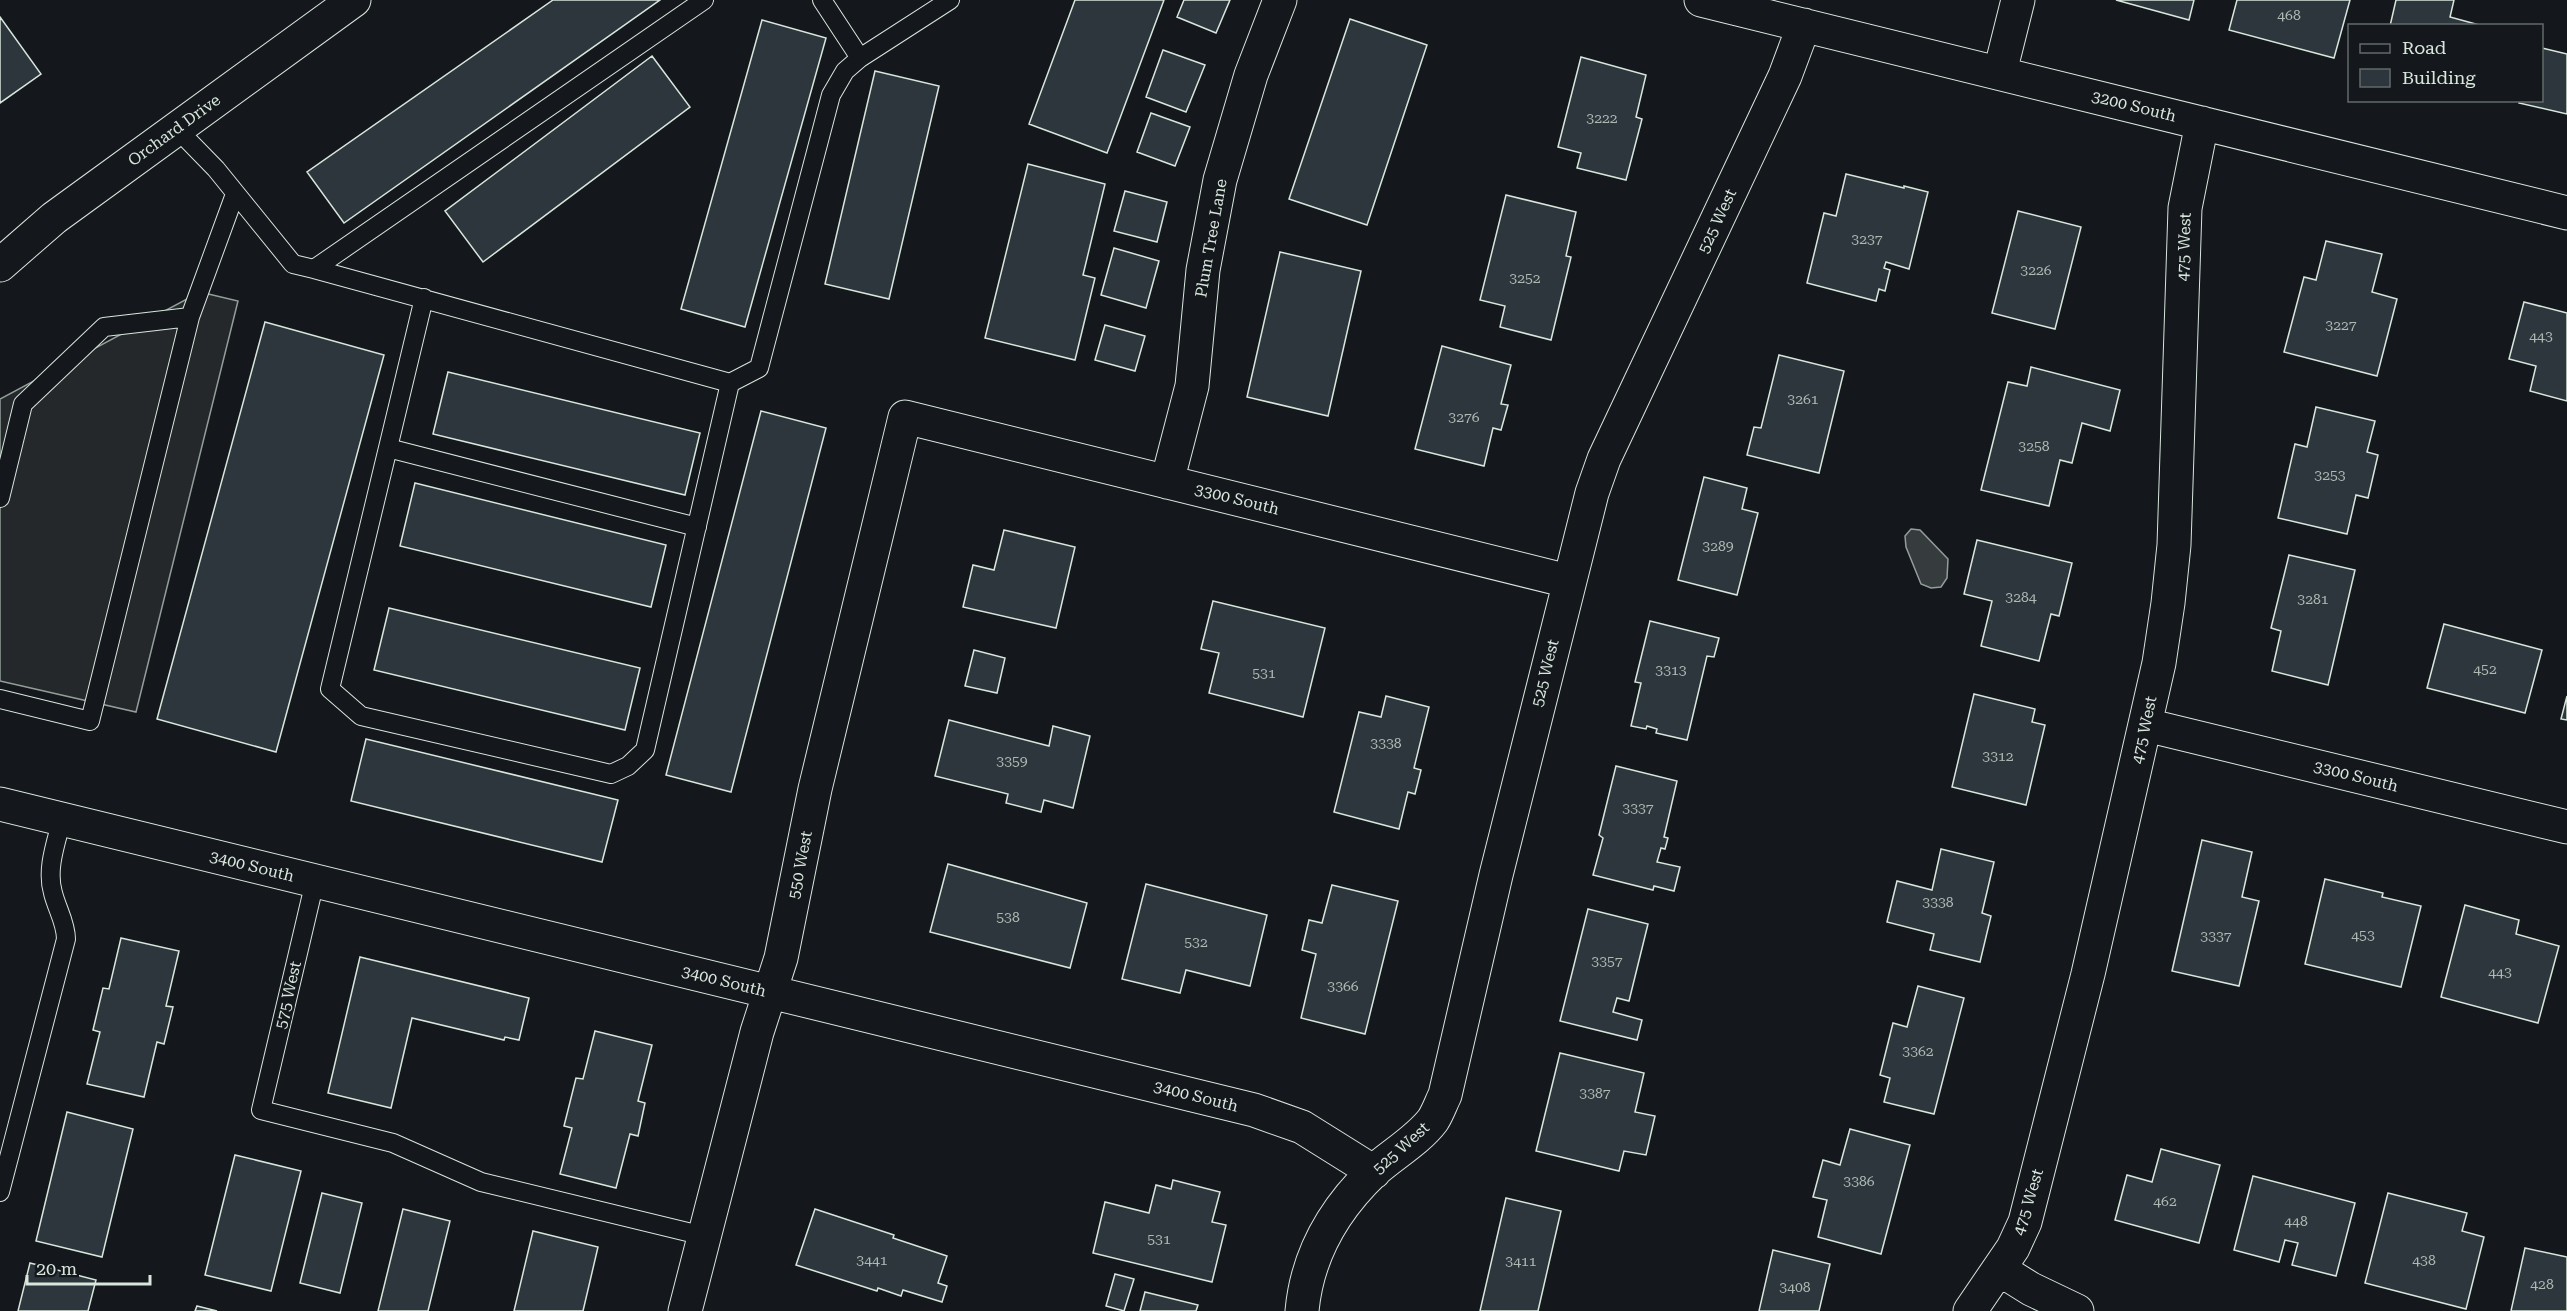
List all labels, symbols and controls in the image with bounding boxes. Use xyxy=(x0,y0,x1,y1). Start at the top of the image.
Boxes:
house number: 468 xyxy=(2277,7,2301,23)
legend xyxy=(2348,24,2543,102)
text: Road xyxy=(2402,37,2447,58)
text: Building xyxy=(2402,67,2476,88)
street label: 3200 South xyxy=(2090,86,2178,126)
street label: Orchard Drive xyxy=(124,90,224,170)
house number: 3222 xyxy=(1586,110,1618,126)
street label: Plum Tree Lane xyxy=(1191,177,1231,299)
street label: 525 West xyxy=(1694,186,1740,256)
street label: 475 West xyxy=(2173,212,2195,282)
house number: 3237 xyxy=(1851,231,1883,247)
house number: 3226 xyxy=(2020,262,2052,278)
house number: 3252 xyxy=(1509,270,1541,286)
house number: 3227 xyxy=(2325,317,2357,333)
house number: 443 xyxy=(2529,328,2553,344)
house number: 3261 xyxy=(1787,391,1819,407)
house number: 3276 xyxy=(1448,409,1480,425)
house number: 3258 xyxy=(2018,438,2050,454)
house number: 3253 xyxy=(2314,467,2346,483)
street label: 3300 South xyxy=(1193,479,1281,519)
house number: 3289 xyxy=(1702,538,1734,554)
house number: 3284 xyxy=(2005,589,2037,605)
house number: 3281 xyxy=(2297,591,2329,607)
street label: 525 West xyxy=(1527,637,1563,709)
house number: 452 xyxy=(2473,661,2497,677)
house number: 3313 xyxy=(1655,662,1687,678)
house number: 531 xyxy=(1252,665,1276,681)
street label: 475 West xyxy=(2128,694,2160,766)
house number: 3338 xyxy=(1370,735,1402,751)
house number: 3312 xyxy=(1982,748,2014,764)
house number: 3359 xyxy=(996,753,1028,769)
street label: 3300 South xyxy=(2312,756,2400,796)
house number: 3337 xyxy=(1622,800,1654,816)
street label: 550 West xyxy=(784,829,816,901)
street label: 3400 South xyxy=(208,846,296,886)
house number: 3338 xyxy=(1922,894,1954,910)
house number: 538 xyxy=(996,909,1020,925)
house number: 453 xyxy=(2351,927,2375,943)
house number: 3337 xyxy=(2200,928,2232,944)
house number: 532 xyxy=(1184,934,1208,950)
house number: 3357 xyxy=(1591,953,1623,969)
street label: 575 West xyxy=(271,959,305,1031)
street label: 3400 South xyxy=(680,961,768,1001)
house number: 443 xyxy=(2488,964,2512,980)
house number: 3366 xyxy=(1327,978,1359,994)
house number: 3362 xyxy=(1902,1043,1934,1059)
street label: 3400 South xyxy=(1152,1076,1240,1116)
house number: 3387 xyxy=(1579,1085,1611,1101)
street label: 525 West xyxy=(1369,1118,1433,1178)
street label: 475 West xyxy=(2009,1166,2047,1238)
house number: 3386 xyxy=(1843,1173,1875,1189)
house number: 462 xyxy=(2153,1193,2177,1209)
house number: 448 xyxy=(2284,1213,2308,1229)
house number: 531 xyxy=(1147,1231,1171,1247)
scale bar xyxy=(27,1248,150,1286)
house number: 3441 xyxy=(856,1252,888,1268)
house number: 438 xyxy=(2412,1252,2436,1268)
house number: 3411 xyxy=(1505,1253,1537,1269)
text: 20 m xyxy=(36,1258,77,1279)
house number: 428 xyxy=(2530,1276,2554,1292)
house number: 3408 xyxy=(1779,1279,1811,1295)

